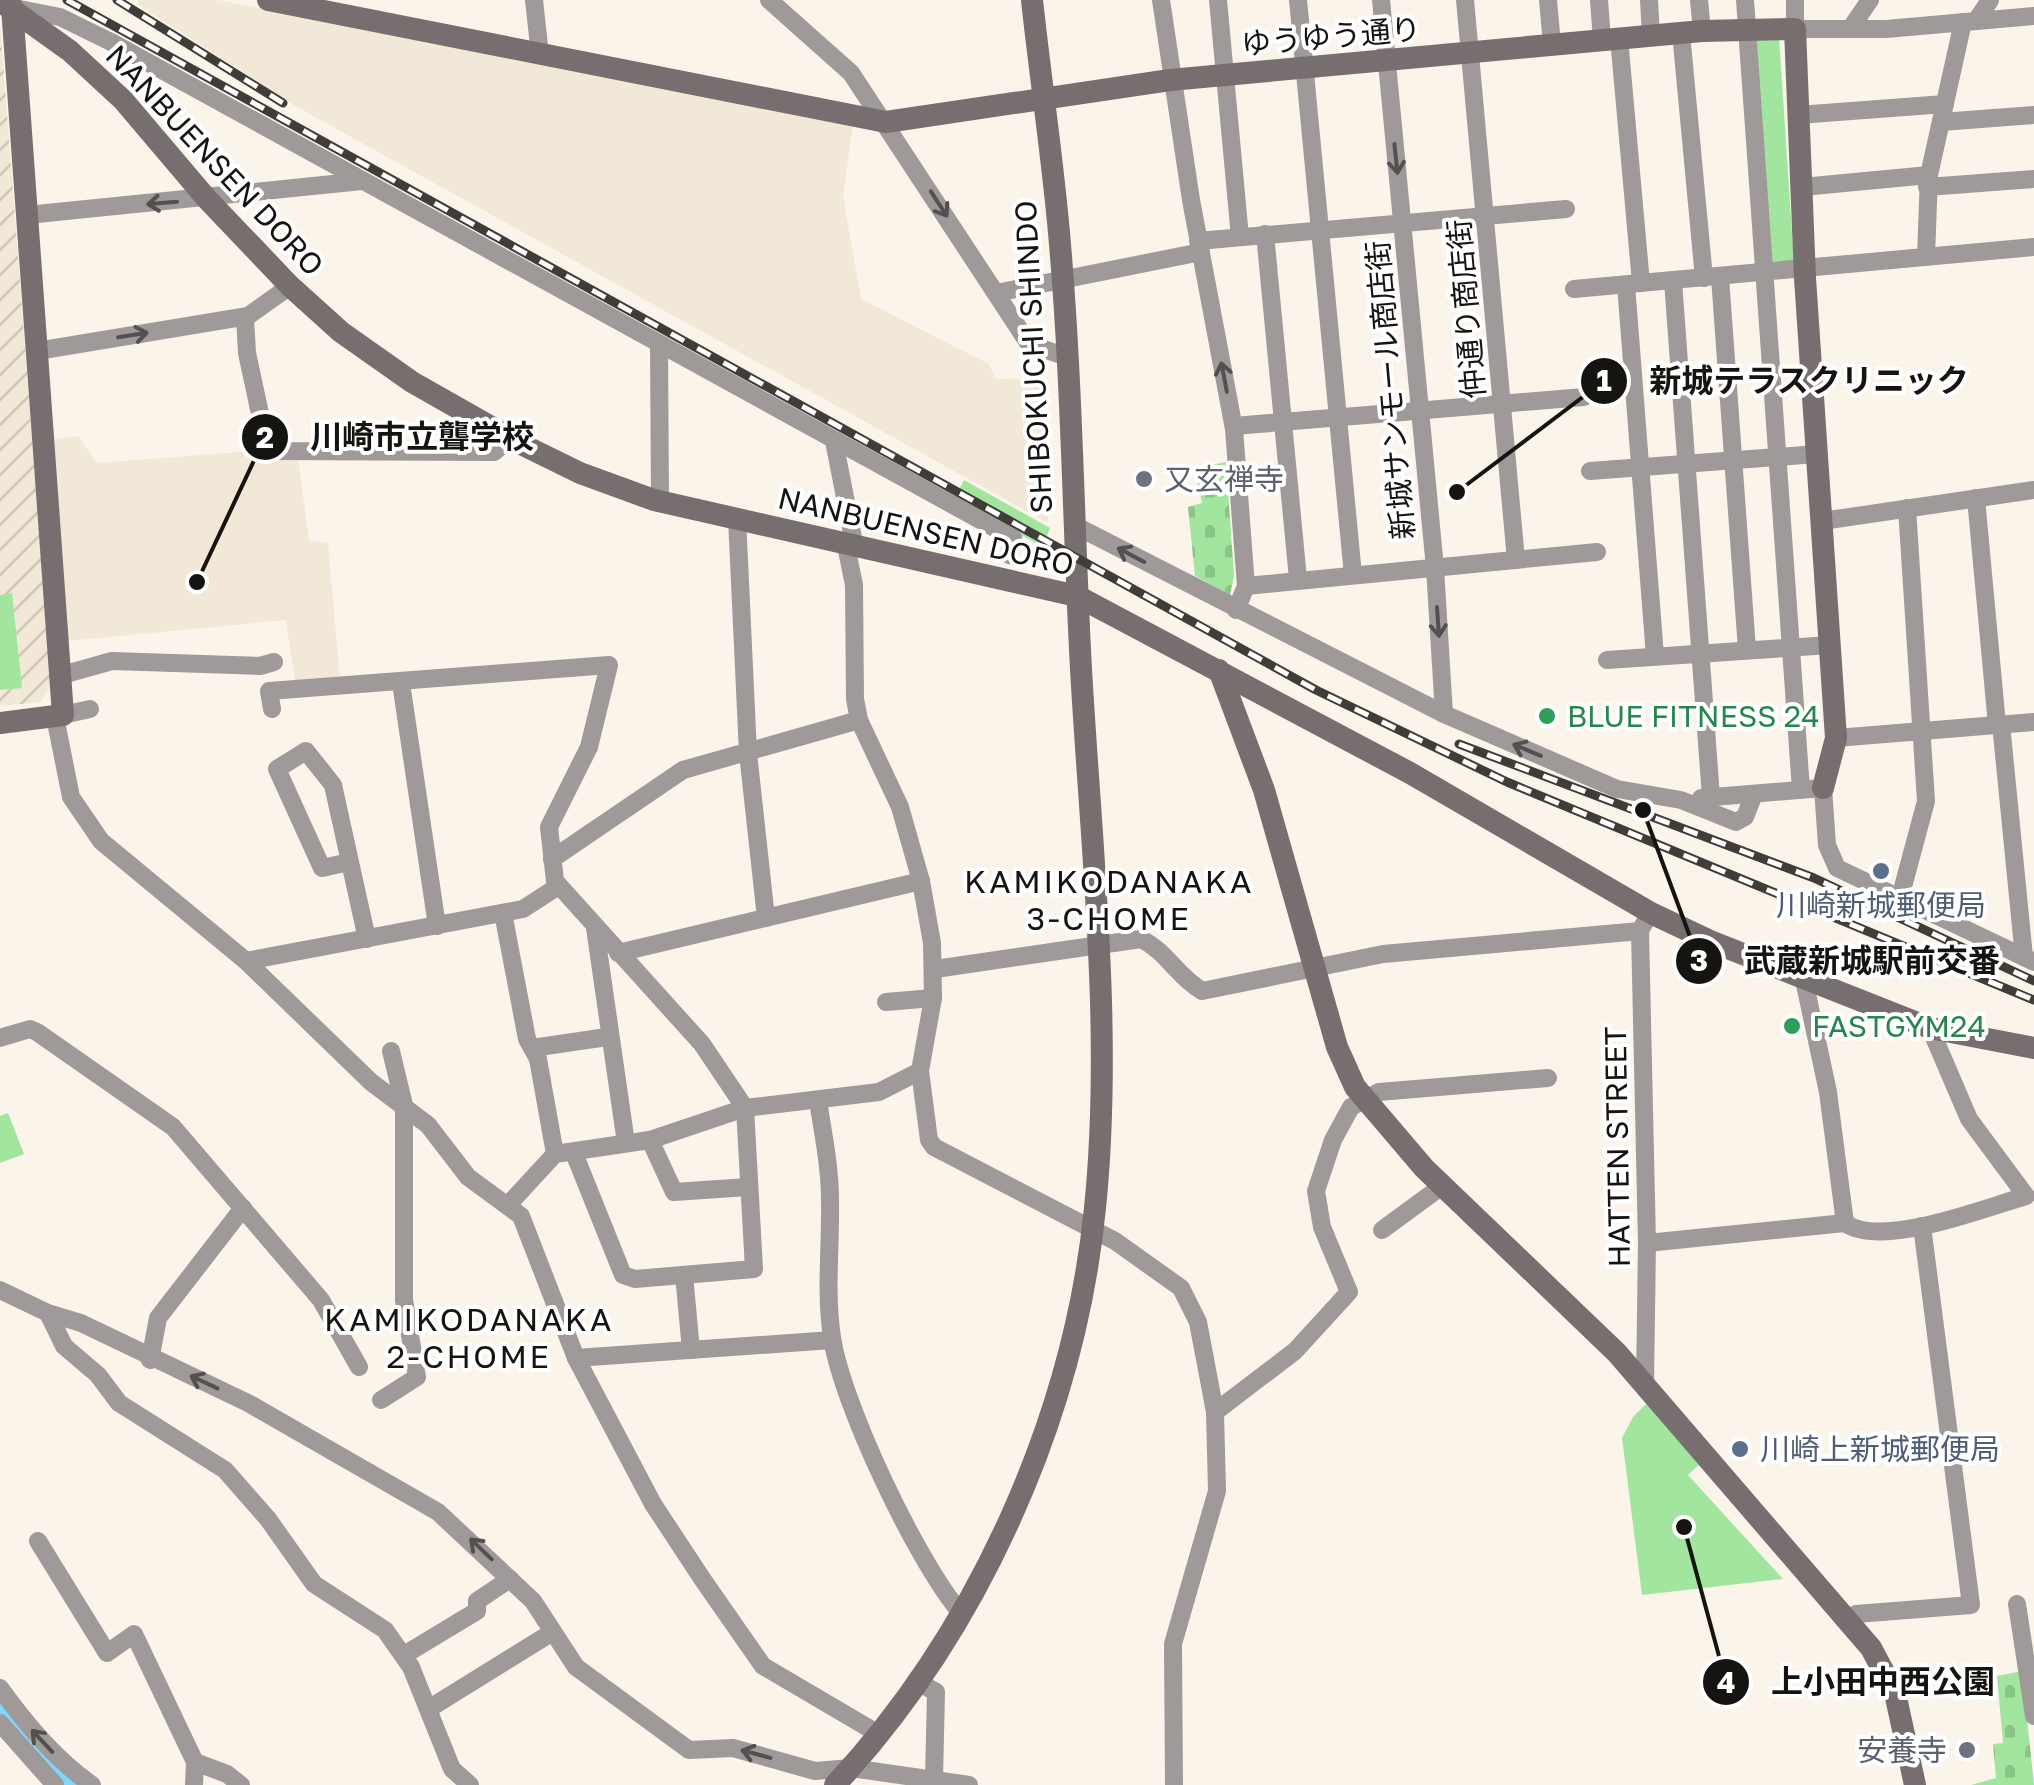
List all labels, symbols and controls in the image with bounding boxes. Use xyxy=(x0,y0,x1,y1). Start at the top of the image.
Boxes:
street label: ゆうゆう通り xyxy=(1240,10,1422,62)
street label: NANBUENSEN DORO xyxy=(99,37,331,283)
one-way arrow xyxy=(1386,142,1405,175)
one-way arrow xyxy=(928,189,949,218)
one-way arrow xyxy=(146,193,178,212)
street label: SHIBOKUCHI SHINDO xyxy=(1007,199,1059,515)
street label: 仲通り商店街 xyxy=(1440,218,1492,400)
street label: 新城サンモール商店街 xyxy=(1359,239,1421,541)
one-way arrow xyxy=(116,325,148,344)
callout: 新城テラスクリニック xyxy=(1579,350,1989,412)
text: 新城テラスクリニック xyxy=(1649,361,1969,399)
one-way arrow xyxy=(1214,362,1233,394)
text: 1 xyxy=(1596,362,1612,398)
callout: 川崎市立聾学校 xyxy=(240,406,554,468)
text: 川崎市立聾学校 xyxy=(310,417,534,455)
text: 2 xyxy=(256,419,274,455)
place label: 又玄禅寺 xyxy=(1164,461,1284,497)
marker: 又玄禅寺 xyxy=(1133,468,1155,490)
street label: NANBUENSEN DORO xyxy=(775,479,1077,583)
one-way arrow xyxy=(1116,545,1146,564)
one-way arrow xyxy=(1429,606,1448,638)
place label: BLUE FITNESS 24 xyxy=(1567,698,1820,734)
marker: BLUE FITNESS 24 xyxy=(1536,705,1558,727)
one-way arrow xyxy=(1512,740,1543,758)
marker: 川崎新城郵便局 xyxy=(1870,860,1892,882)
district label: KAMIKODANAKA 3-CHOME xyxy=(964,862,1254,937)
place label: 川崎新城郵便局 xyxy=(1776,887,1986,923)
callout: 武蔵新城駅前交番 xyxy=(1674,930,2020,992)
text: 武蔵新城駅前交番 xyxy=(1744,941,2000,979)
text: 3 xyxy=(1690,942,1708,978)
place label: FASTGYM24 xyxy=(1812,1008,1986,1044)
marker: FASTGYM24 xyxy=(1781,1015,1803,1037)
street label: HATTEN STREET xyxy=(1597,1026,1637,1268)
district label: KAMIKODANAKA 2-CHOME xyxy=(324,1300,614,1375)
one-way arrow xyxy=(189,1372,220,1390)
place label: 川崎上新城郵便局 xyxy=(1760,1431,2000,1467)
marker: 川崎上新城郵便局 xyxy=(1729,1438,1751,1460)
one-way arrow xyxy=(469,1538,494,1562)
callout: 上小田中西公園 xyxy=(1701,1651,2015,1713)
text: 上小田中西公園 xyxy=(1771,1662,1995,1700)
text: 4 xyxy=(1717,1664,1735,1700)
one-way arrow xyxy=(30,1729,54,1753)
place label: 安養寺 xyxy=(1857,1732,1947,1768)
marker: 安養寺 xyxy=(1956,1739,1978,1761)
one-way arrow xyxy=(741,1744,772,1763)

